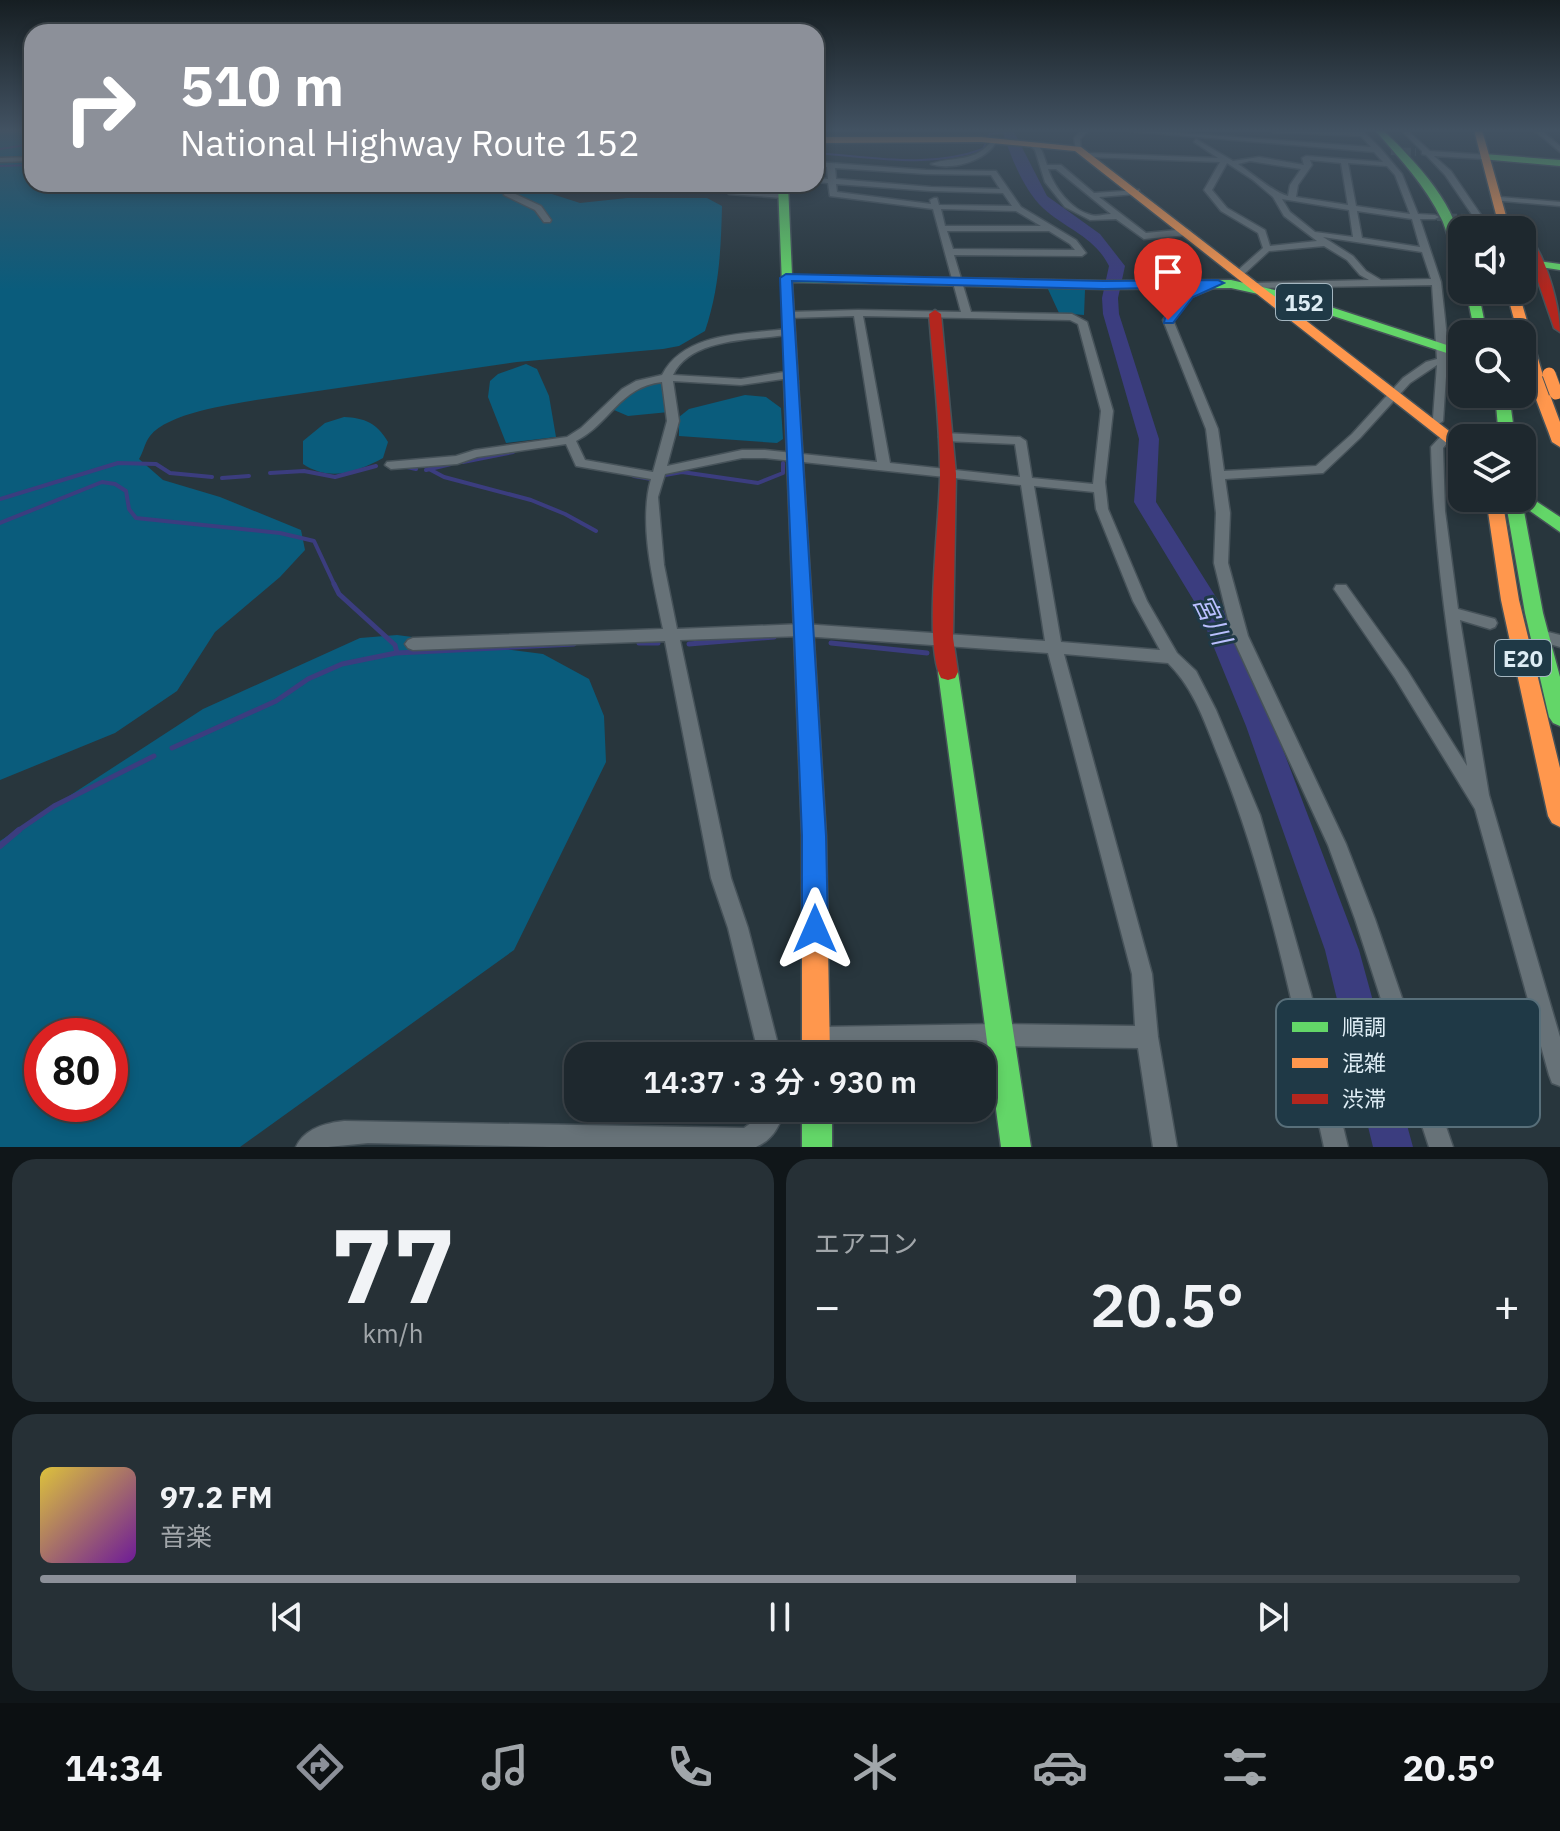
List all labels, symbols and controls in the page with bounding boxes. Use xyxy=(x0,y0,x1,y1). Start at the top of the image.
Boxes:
text: 510 m xyxy=(180,49,344,121)
icon: right xyxy=(48,56,152,160)
text: National Highway Route 152 xyxy=(180,119,640,166)
map controls xyxy=(1448,216,1536,512)
button: sound xyxy=(1448,216,1536,304)
pin xyxy=(1134,238,1202,320)
icon: arrive xyxy=(1146,250,1190,294)
road number: 152 xyxy=(1276,284,1332,320)
button: search xyxy=(1448,320,1536,408)
button: layers xyxy=(1448,424,1536,512)
water label: 宮川 xyxy=(1186,588,1241,653)
road number: E20 xyxy=(1495,640,1551,676)
position arrow xyxy=(773,887,857,971)
legend xyxy=(1276,999,1540,1127)
text: 順調 xyxy=(1342,1012,1386,1041)
speed limit sign: 80 xyxy=(24,1018,128,1122)
text: 混雑 xyxy=(1342,1048,1386,1077)
text: 14:37 · 3 分 · 930 m xyxy=(643,1062,917,1101)
text: 渋滞 xyxy=(1342,1084,1386,1113)
text: 77 xyxy=(331,1196,455,1332)
text: エアコン xyxy=(814,1226,918,1260)
text: 20.5° xyxy=(1090,1265,1244,1344)
text: − xyxy=(814,1277,840,1334)
text: + xyxy=(1494,1277,1520,1334)
text: km/h xyxy=(362,1316,424,1350)
text: 97.2 FM xyxy=(160,1477,273,1516)
text: 音楽 xyxy=(160,1519,212,1553)
icon: previous xyxy=(265,1595,309,1639)
icon: pause xyxy=(758,1595,802,1639)
icon: next xyxy=(1251,1595,1295,1639)
icon: directions xyxy=(292,1739,348,1795)
icon: music xyxy=(477,1739,533,1795)
icon: phone xyxy=(662,1739,718,1795)
icon: climate xyxy=(847,1739,903,1795)
icon: car xyxy=(1032,1739,1088,1795)
icon: filters xyxy=(1217,1739,1273,1795)
text: 14:34 xyxy=(65,1744,163,1791)
text: 20.5° xyxy=(1402,1744,1495,1791)

